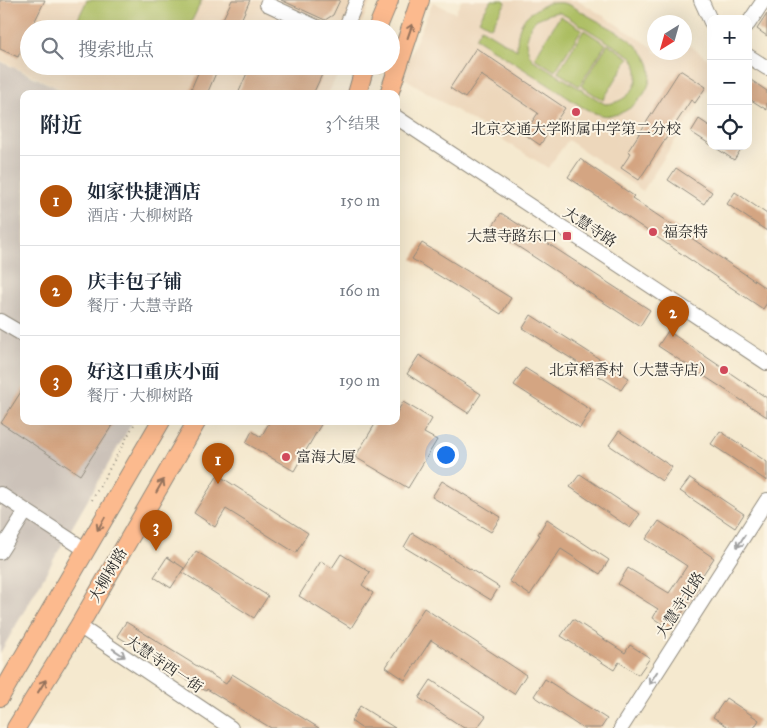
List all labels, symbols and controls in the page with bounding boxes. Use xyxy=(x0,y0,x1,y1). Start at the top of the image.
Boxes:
north arrow xyxy=(647,15,692,60)
map controls xyxy=(707,15,752,150)
button: + xyxy=(707,15,752,60)
search box xyxy=(20,20,400,75)
one-way arrow xyxy=(406,24,415,39)
icon: search xyxy=(38,34,66,62)
text: 搜索地点 xyxy=(78,38,154,61)
button: − xyxy=(707,60,752,105)
button: locate xyxy=(707,105,752,150)
marker: 北京交通大学附属中学第二分校 xyxy=(570,106,582,118)
text: 附近 xyxy=(40,112,82,138)
text: 3个结果 xyxy=(326,114,380,133)
place label: 北京交通大学附属中学第二分校 xyxy=(471,120,681,138)
text: 如家快捷酒店 xyxy=(87,180,201,203)
text: 1 xyxy=(53,191,59,210)
text: 150 m xyxy=(340,191,380,210)
street label: 大慧寺路 xyxy=(560,203,620,251)
text: 酒店 · 大柳树路 xyxy=(87,206,193,225)
place label: 福奈特 xyxy=(663,223,708,241)
marker: 福奈特 xyxy=(647,226,659,238)
place label: 大慧寺路东口 xyxy=(467,227,557,245)
marker: 大慧寺路东口 xyxy=(561,230,573,242)
text: 庆丰包子铺 xyxy=(87,270,182,293)
text: 2 xyxy=(52,281,60,300)
text: 160 m xyxy=(339,281,380,300)
text: 餐厅 · 大慧寺路 xyxy=(87,296,193,315)
pin: 2 xyxy=(657,296,689,337)
text: 好这口重庆小面 xyxy=(87,360,220,383)
place label: 北京稻香村（大慧寺店） xyxy=(549,361,714,379)
marker: 北京稻香村（大慧寺店） xyxy=(718,364,730,376)
text: 3 xyxy=(53,371,59,390)
text: 190 m xyxy=(339,371,380,390)
text: 餐厅 · 大柳树路 xyxy=(87,386,193,405)
your location xyxy=(433,442,459,468)
pin: 1 xyxy=(202,443,234,484)
place label: 富海大厦 xyxy=(296,448,356,466)
marker: 富海大厦 xyxy=(280,451,292,463)
one-way arrow xyxy=(155,480,165,494)
pin: 3 xyxy=(140,510,172,551)
one-way arrow xyxy=(96,516,106,531)
one-way arrow xyxy=(735,534,745,548)
street label: 大柳树路 xyxy=(85,545,131,605)
street label: 大慧寺北路 xyxy=(652,569,708,641)
street label: 大慧寺西一街 xyxy=(122,631,206,697)
one-way arrow xyxy=(112,648,126,658)
one-way arrow xyxy=(648,671,658,685)
one-way arrow xyxy=(37,680,47,694)

